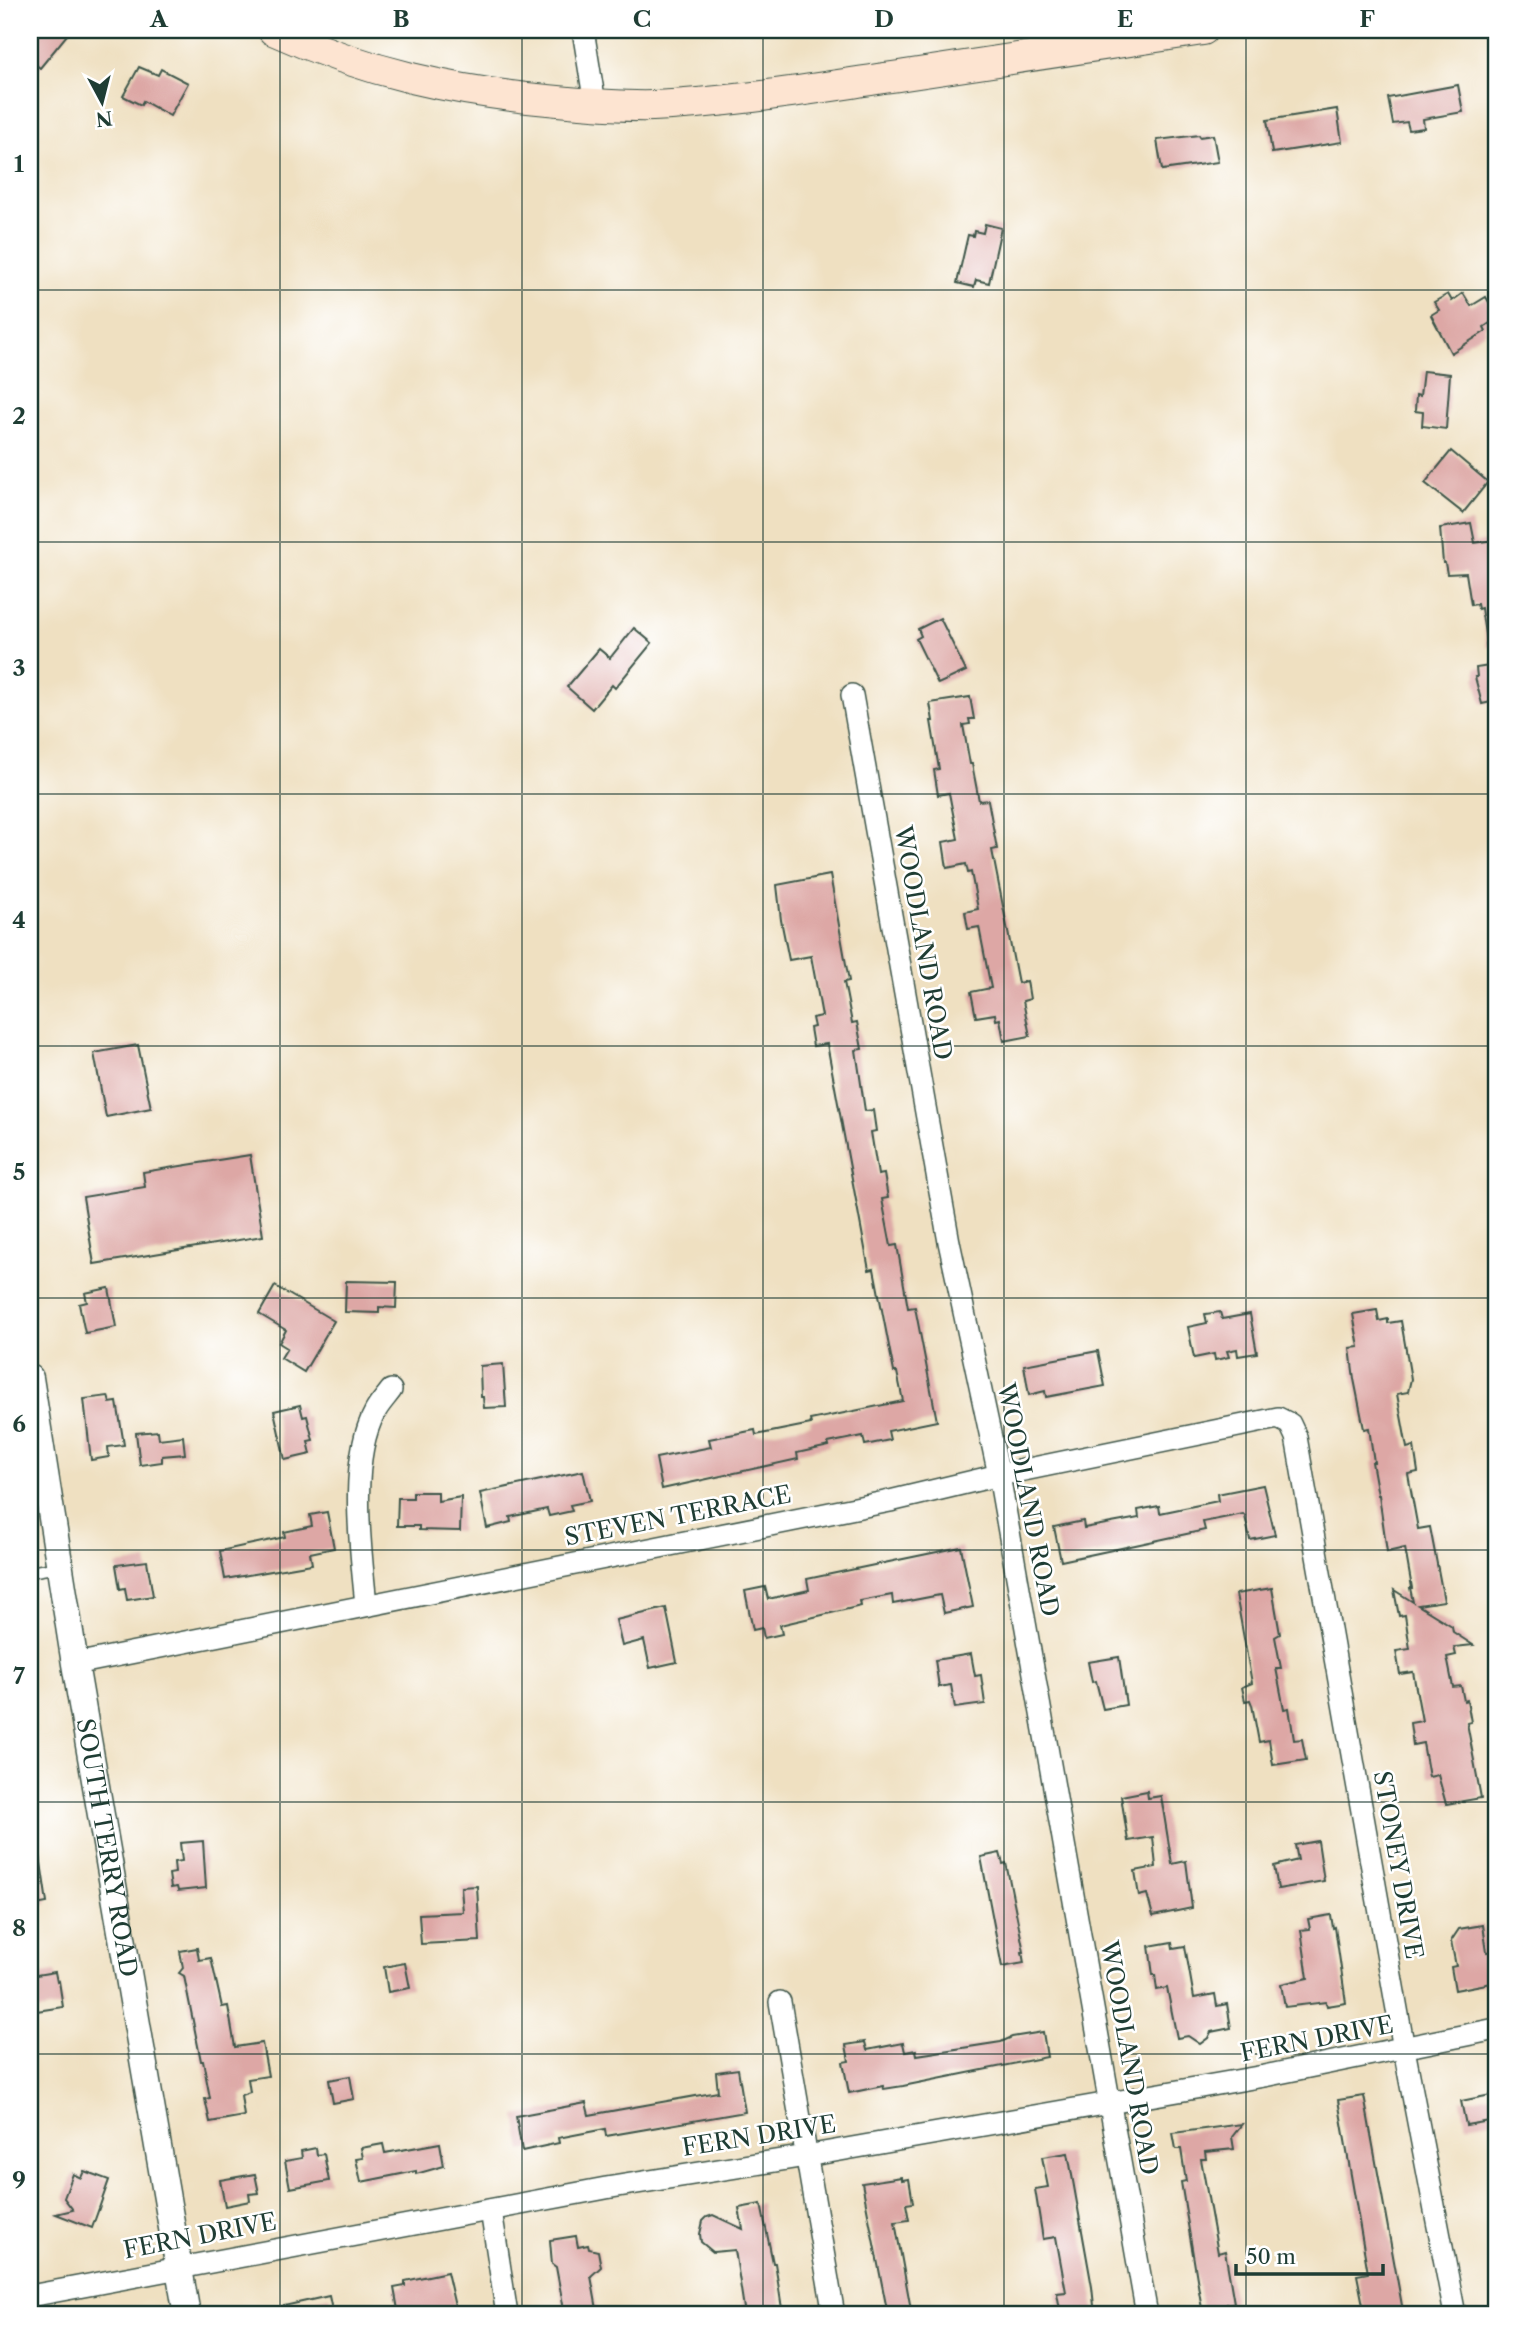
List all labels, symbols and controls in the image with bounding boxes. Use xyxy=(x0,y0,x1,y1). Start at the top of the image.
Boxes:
text: A xyxy=(149,5,169,33)
text: B xyxy=(392,5,410,33)
text: C xyxy=(633,5,651,33)
text: D xyxy=(874,5,894,33)
text: E xyxy=(1117,5,1133,33)
text: F xyxy=(1359,5,1375,33)
north arrow xyxy=(66,66,136,136)
text: N xyxy=(94,106,114,131)
text: 1 xyxy=(14,150,25,178)
text: 2 xyxy=(12,402,26,430)
text: 3 xyxy=(13,654,26,682)
street label: WOODLAND ROAD xyxy=(888,823,958,1062)
text: 4 xyxy=(12,906,26,934)
text: 5 xyxy=(13,1158,25,1186)
street label: WOODLAND ROAD xyxy=(991,1380,1065,1619)
text: 6 xyxy=(12,1410,26,1438)
street label: STEVEN TERRACE xyxy=(562,1479,794,1552)
text: 7 xyxy=(13,1662,25,1690)
street label: SOUTH TERRY ROAD xyxy=(71,1716,144,1979)
street label: STONEY DRIVE xyxy=(1368,1769,1429,1961)
text: 8 xyxy=(12,1914,26,1942)
street label: WOODLAND ROAD xyxy=(1094,1938,1164,2177)
street label: FERN DRIVE xyxy=(1238,2009,1396,2068)
street label: FERN DRIVE xyxy=(680,2109,838,2162)
text: 9 xyxy=(12,2166,26,2194)
street label: FERN DRIVE xyxy=(121,2206,279,2265)
scale bar xyxy=(1236,2233,1382,2277)
text: 50 m xyxy=(1246,2244,1296,2269)

